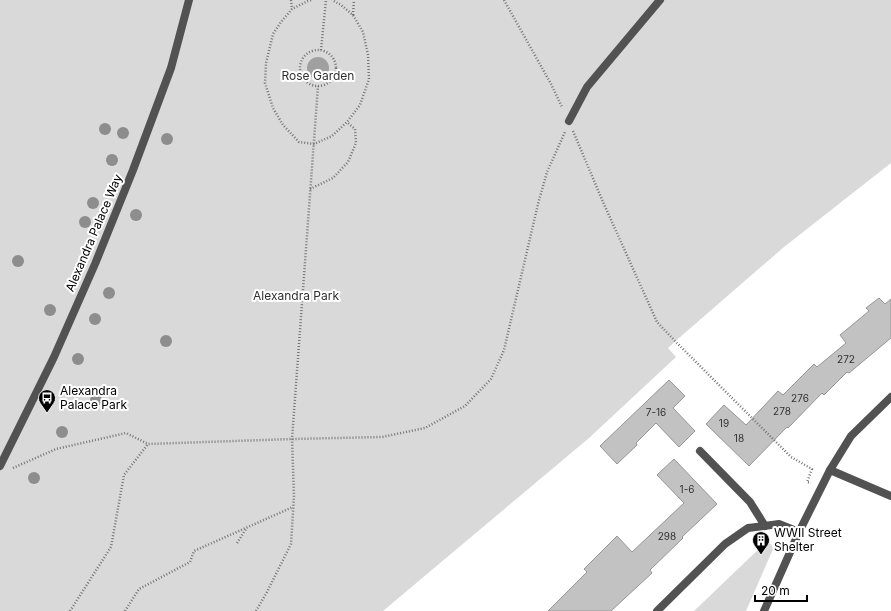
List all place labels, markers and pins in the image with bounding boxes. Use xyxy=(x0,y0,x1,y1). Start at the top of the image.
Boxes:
place label: Alexandra Palace Park xyxy=(60,383,127,412)
bus stop icon: Alexandra Palace Park xyxy=(37,388,57,413)
place label: WWII Street Shelter xyxy=(774,525,842,554)
building icon: WWII Street Shelter xyxy=(751,530,771,555)

